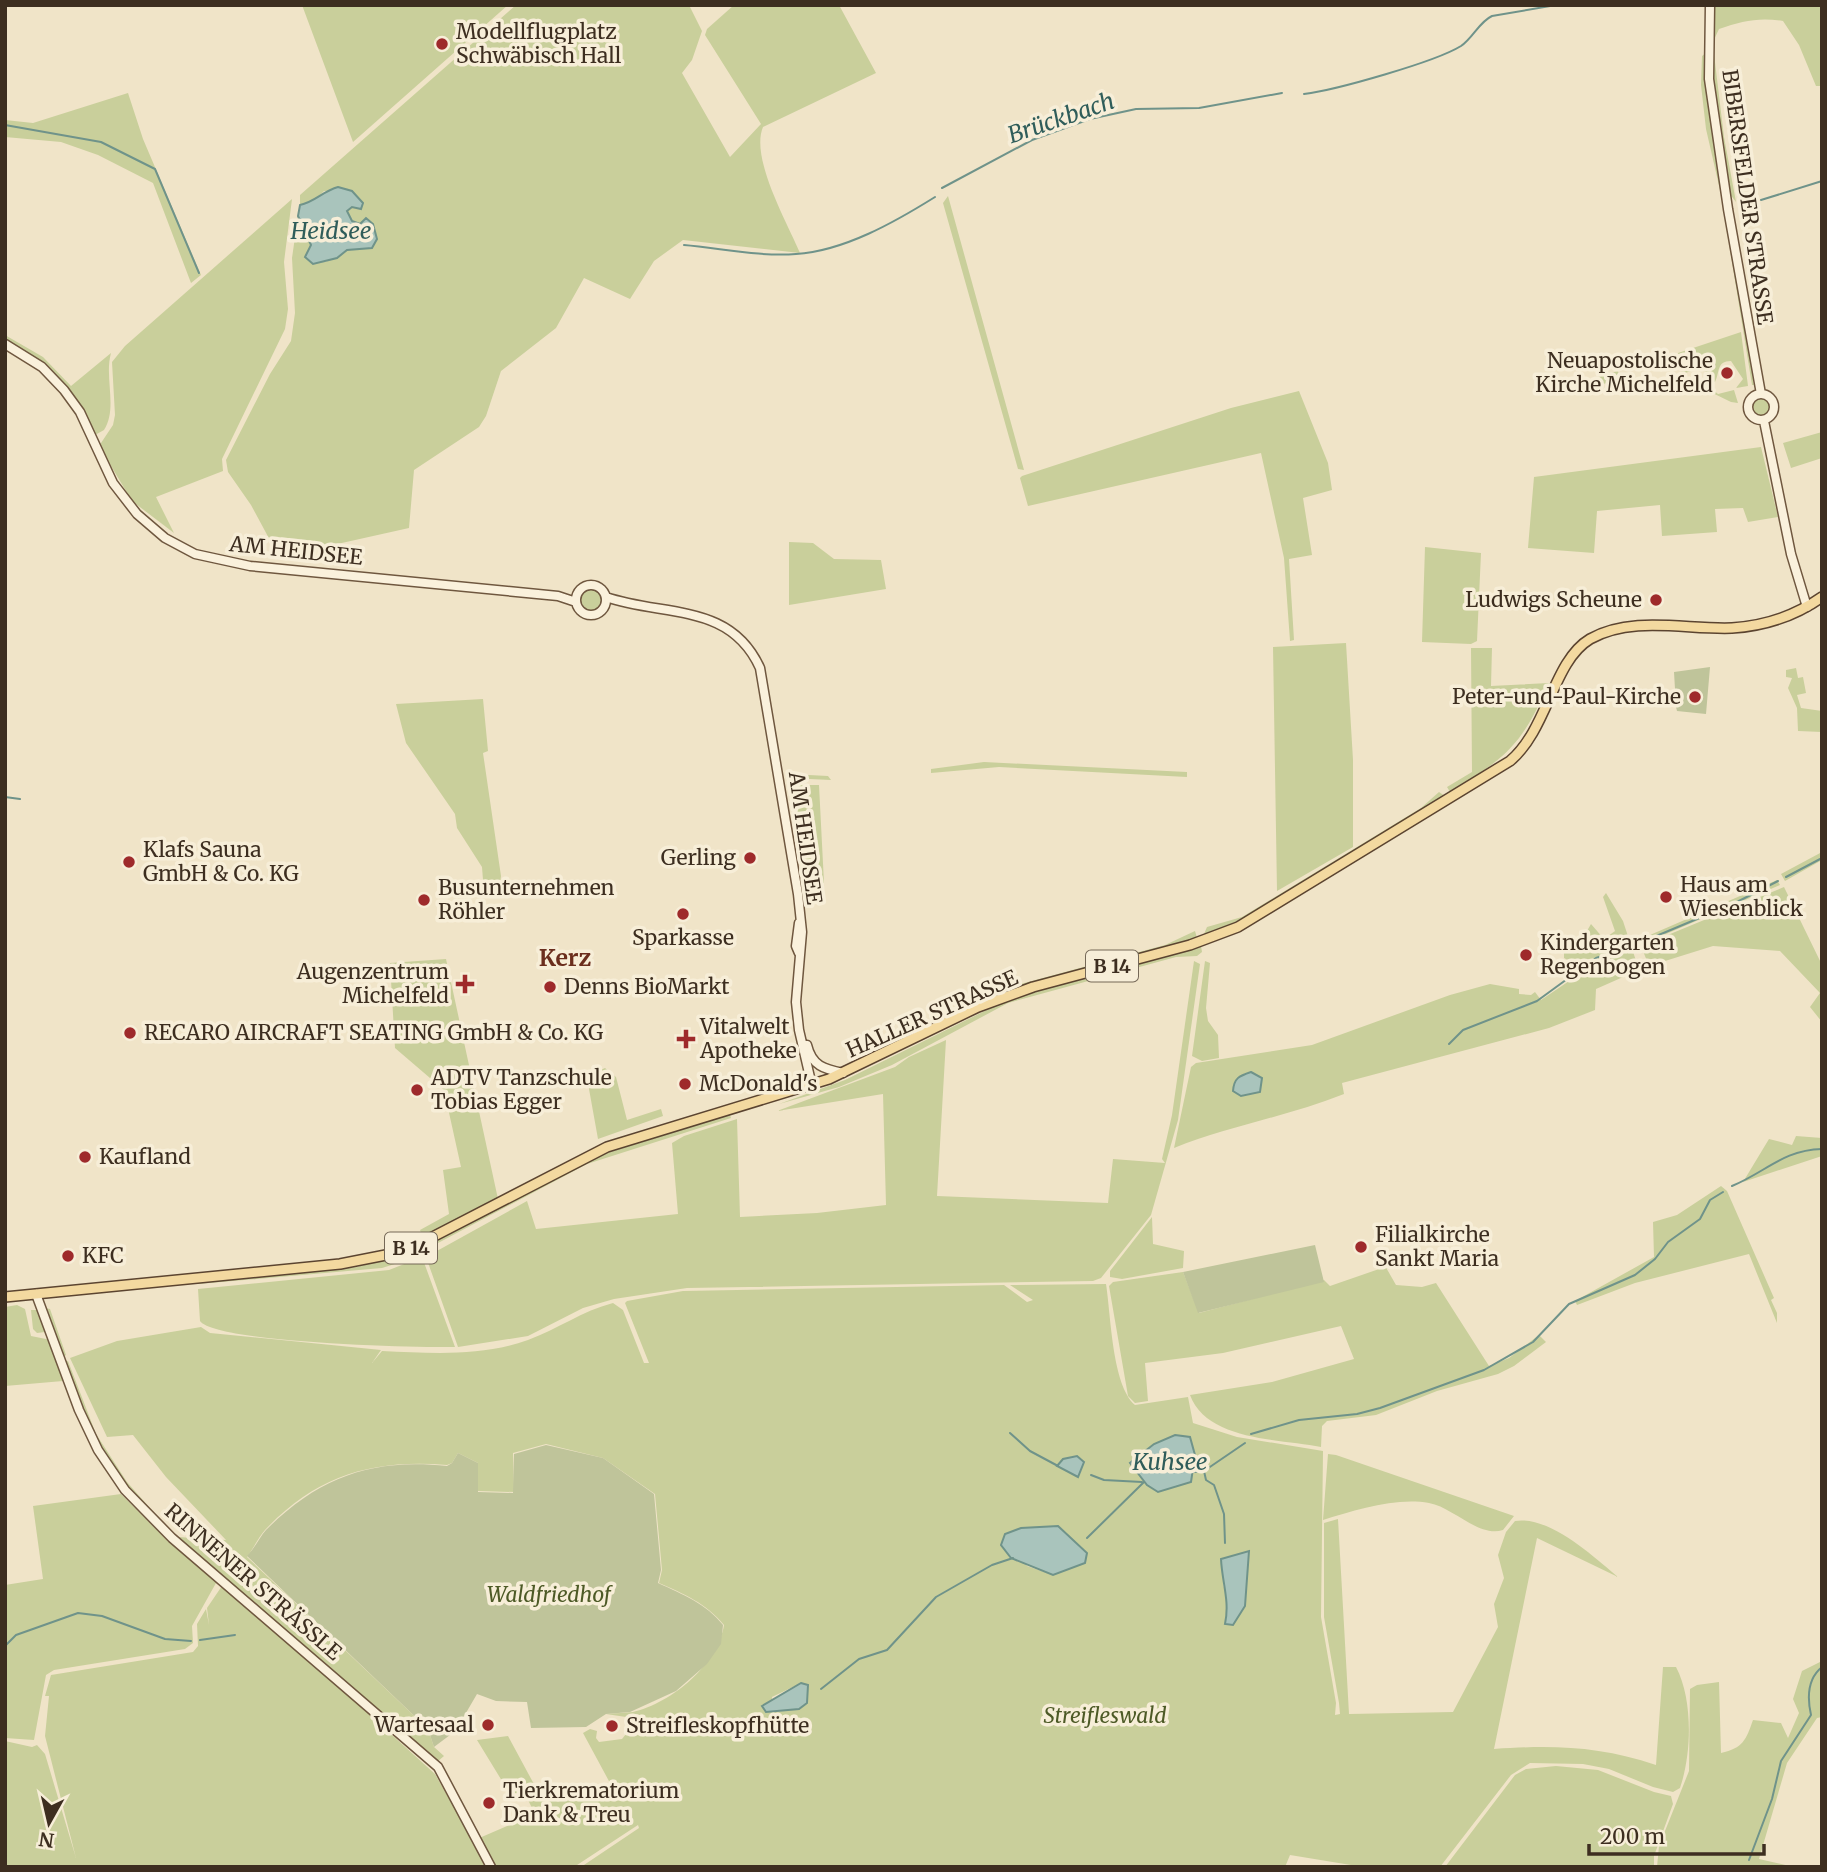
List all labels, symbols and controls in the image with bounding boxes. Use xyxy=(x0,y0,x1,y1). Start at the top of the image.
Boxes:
place label: Modellflugplatz Schwäbisch Hall xyxy=(456,18,622,69)
marker: Modellflugplatz Schwäbisch Hall xyxy=(434,36,450,52)
street label: BIBERSFELDER STRASSE xyxy=(1716,68,1779,327)
water label: Brückbach xyxy=(1004,86,1118,149)
water label: Heidsee xyxy=(290,216,371,245)
place label: Neuapostolische Kirche Michelfeld xyxy=(1535,347,1713,398)
marker: Neuapostolische Kirche Michelfeld xyxy=(1719,365,1735,381)
street label: AM HEIDSEE xyxy=(227,530,365,571)
place label: Ludwigs Scheune xyxy=(1465,586,1642,613)
marker: Ludwigs Scheune xyxy=(1648,592,1664,608)
place label: Peter-und-Paul-Kirche xyxy=(1452,683,1681,710)
marker: Peter-und-Paul-Kirche xyxy=(1687,689,1703,705)
street label: AM HEIDSEE xyxy=(783,769,828,907)
place label: Klafs Sauna GmbH & Co. KG xyxy=(143,836,299,887)
place label: Gerling xyxy=(661,844,736,871)
marker: Gerling xyxy=(742,850,758,866)
marker: Klafs Sauna GmbH & Co. KG xyxy=(121,854,137,870)
place label: Haus am Wiesenblick xyxy=(1679,871,1804,922)
place label: Busunternehmen Röhler xyxy=(438,874,615,925)
marker: Haus am Wiesenblick xyxy=(1658,889,1674,905)
marker: Busunternehmen Röhler xyxy=(416,892,432,908)
marker: Sparkasse xyxy=(675,906,691,922)
place label: Sparkasse xyxy=(632,924,734,951)
place label: Kindergarten Regenbogen xyxy=(1540,929,1675,980)
district label: Kerz xyxy=(539,943,592,972)
marker: Kindergarten Regenbogen xyxy=(1518,947,1534,963)
road number: B 14 xyxy=(1086,950,1138,982)
place label: Augenzentrum Michelfeld xyxy=(296,958,449,1009)
street label: HALLER STRASSE xyxy=(842,963,1022,1064)
place label: Denns BioMarkt xyxy=(564,973,730,1000)
marker: Augenzentrum Michelfeld xyxy=(455,974,475,994)
marker: Denns BioMarkt xyxy=(542,979,558,995)
place label: Vitalwelt Apotheke xyxy=(699,1013,797,1064)
place label: RECARO AIRCRAFT SEATING GmbH & Co. KG xyxy=(144,1019,603,1046)
marker: RECARO AIRCRAFT SEATING GmbH & Co. KG xyxy=(122,1025,138,1041)
marker: Vitalwelt Apotheke xyxy=(678,1031,694,1047)
place label: ADTV Tanzschule Tobias Egger xyxy=(430,1064,612,1115)
place label: McDonald's xyxy=(699,1070,818,1097)
marker: McDonald's xyxy=(677,1076,693,1092)
marker: ADTV Tanzschule Tobias Egger xyxy=(409,1082,425,1098)
place label: Kaufland xyxy=(99,1143,191,1170)
marker: Kaufland xyxy=(77,1149,93,1165)
place label: Filialkirche Sankt Maria xyxy=(1375,1221,1499,1272)
road number: B 14 xyxy=(385,1232,437,1264)
marker: Filialkirche Sankt Maria xyxy=(1353,1239,1369,1255)
place label: KFC xyxy=(82,1242,124,1269)
marker: KFC xyxy=(60,1248,76,1264)
water label: Kuhsee xyxy=(1131,1447,1208,1476)
street label: RINNENER STRÄSSLE xyxy=(159,1497,348,1666)
park label: Waldfriedhof xyxy=(487,1581,614,1608)
park label: Streifleswald xyxy=(1044,1702,1166,1729)
place label: Wartesaal xyxy=(373,1711,474,1738)
place label: Streifleskopfhütte xyxy=(626,1712,809,1739)
marker: Wartesaal xyxy=(480,1717,496,1733)
marker: Streifleskopfhütte xyxy=(604,1718,620,1734)
place label: Tierkrematorium Dank & Treu xyxy=(503,1777,680,1828)
north arrow xyxy=(14,1788,84,1858)
marker: Tierkrematorium Dank & Treu xyxy=(481,1795,497,1811)
scale bar xyxy=(1589,1812,1764,1856)
text: 200 m xyxy=(1600,1823,1665,1850)
text: N xyxy=(38,1827,56,1853)

